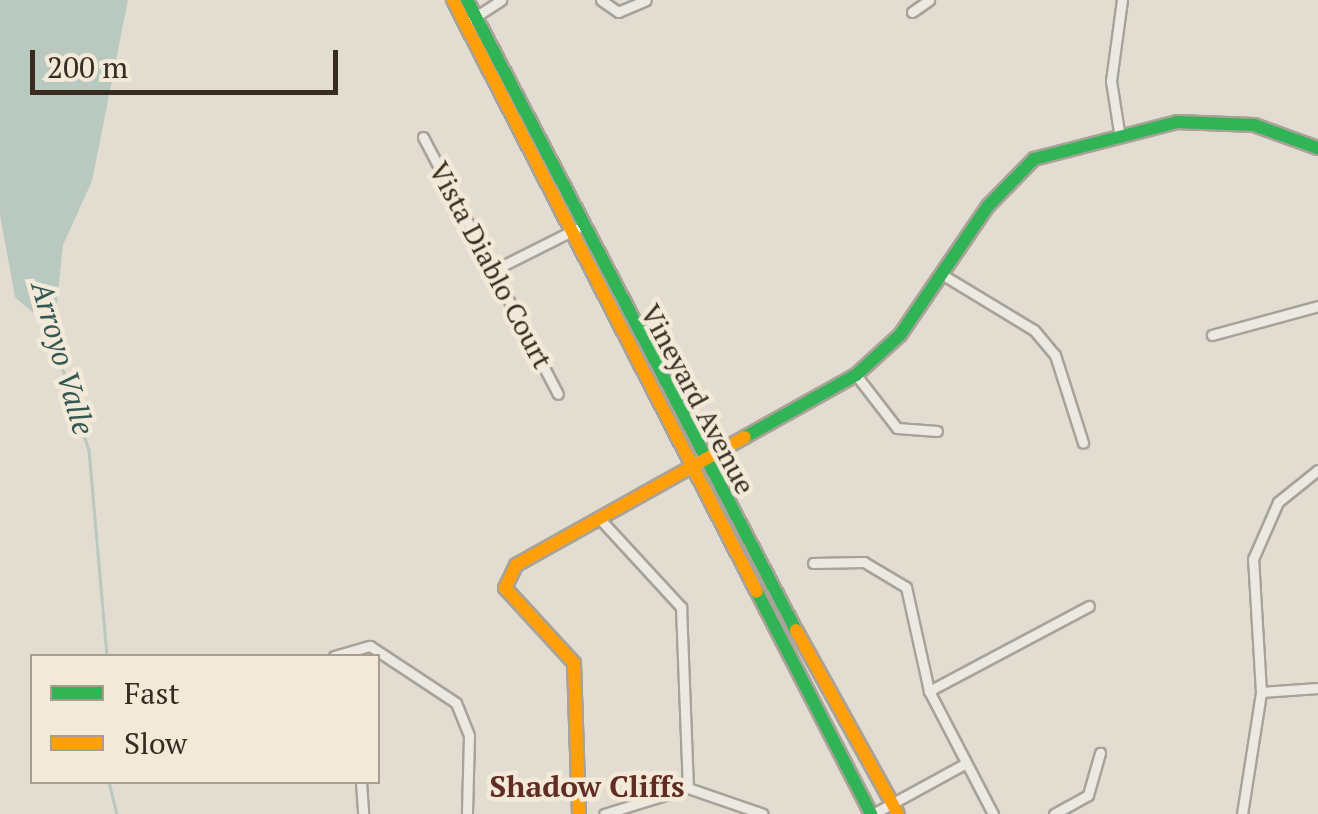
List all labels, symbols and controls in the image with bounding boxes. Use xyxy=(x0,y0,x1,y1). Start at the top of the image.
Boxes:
scale bar xyxy=(35,30,342,92)
text: 200 m xyxy=(47,47,128,87)
street label: Vista Diablo Court xyxy=(422,156,560,374)
water label: Arroyo Valle xyxy=(24,277,102,439)
street label: Vineyard Avenue xyxy=(634,298,762,500)
legend xyxy=(30,654,380,784)
text: Fast xyxy=(124,673,180,713)
text: Slow xyxy=(124,723,187,763)
district label: Shadow Cliffs xyxy=(490,768,684,804)

